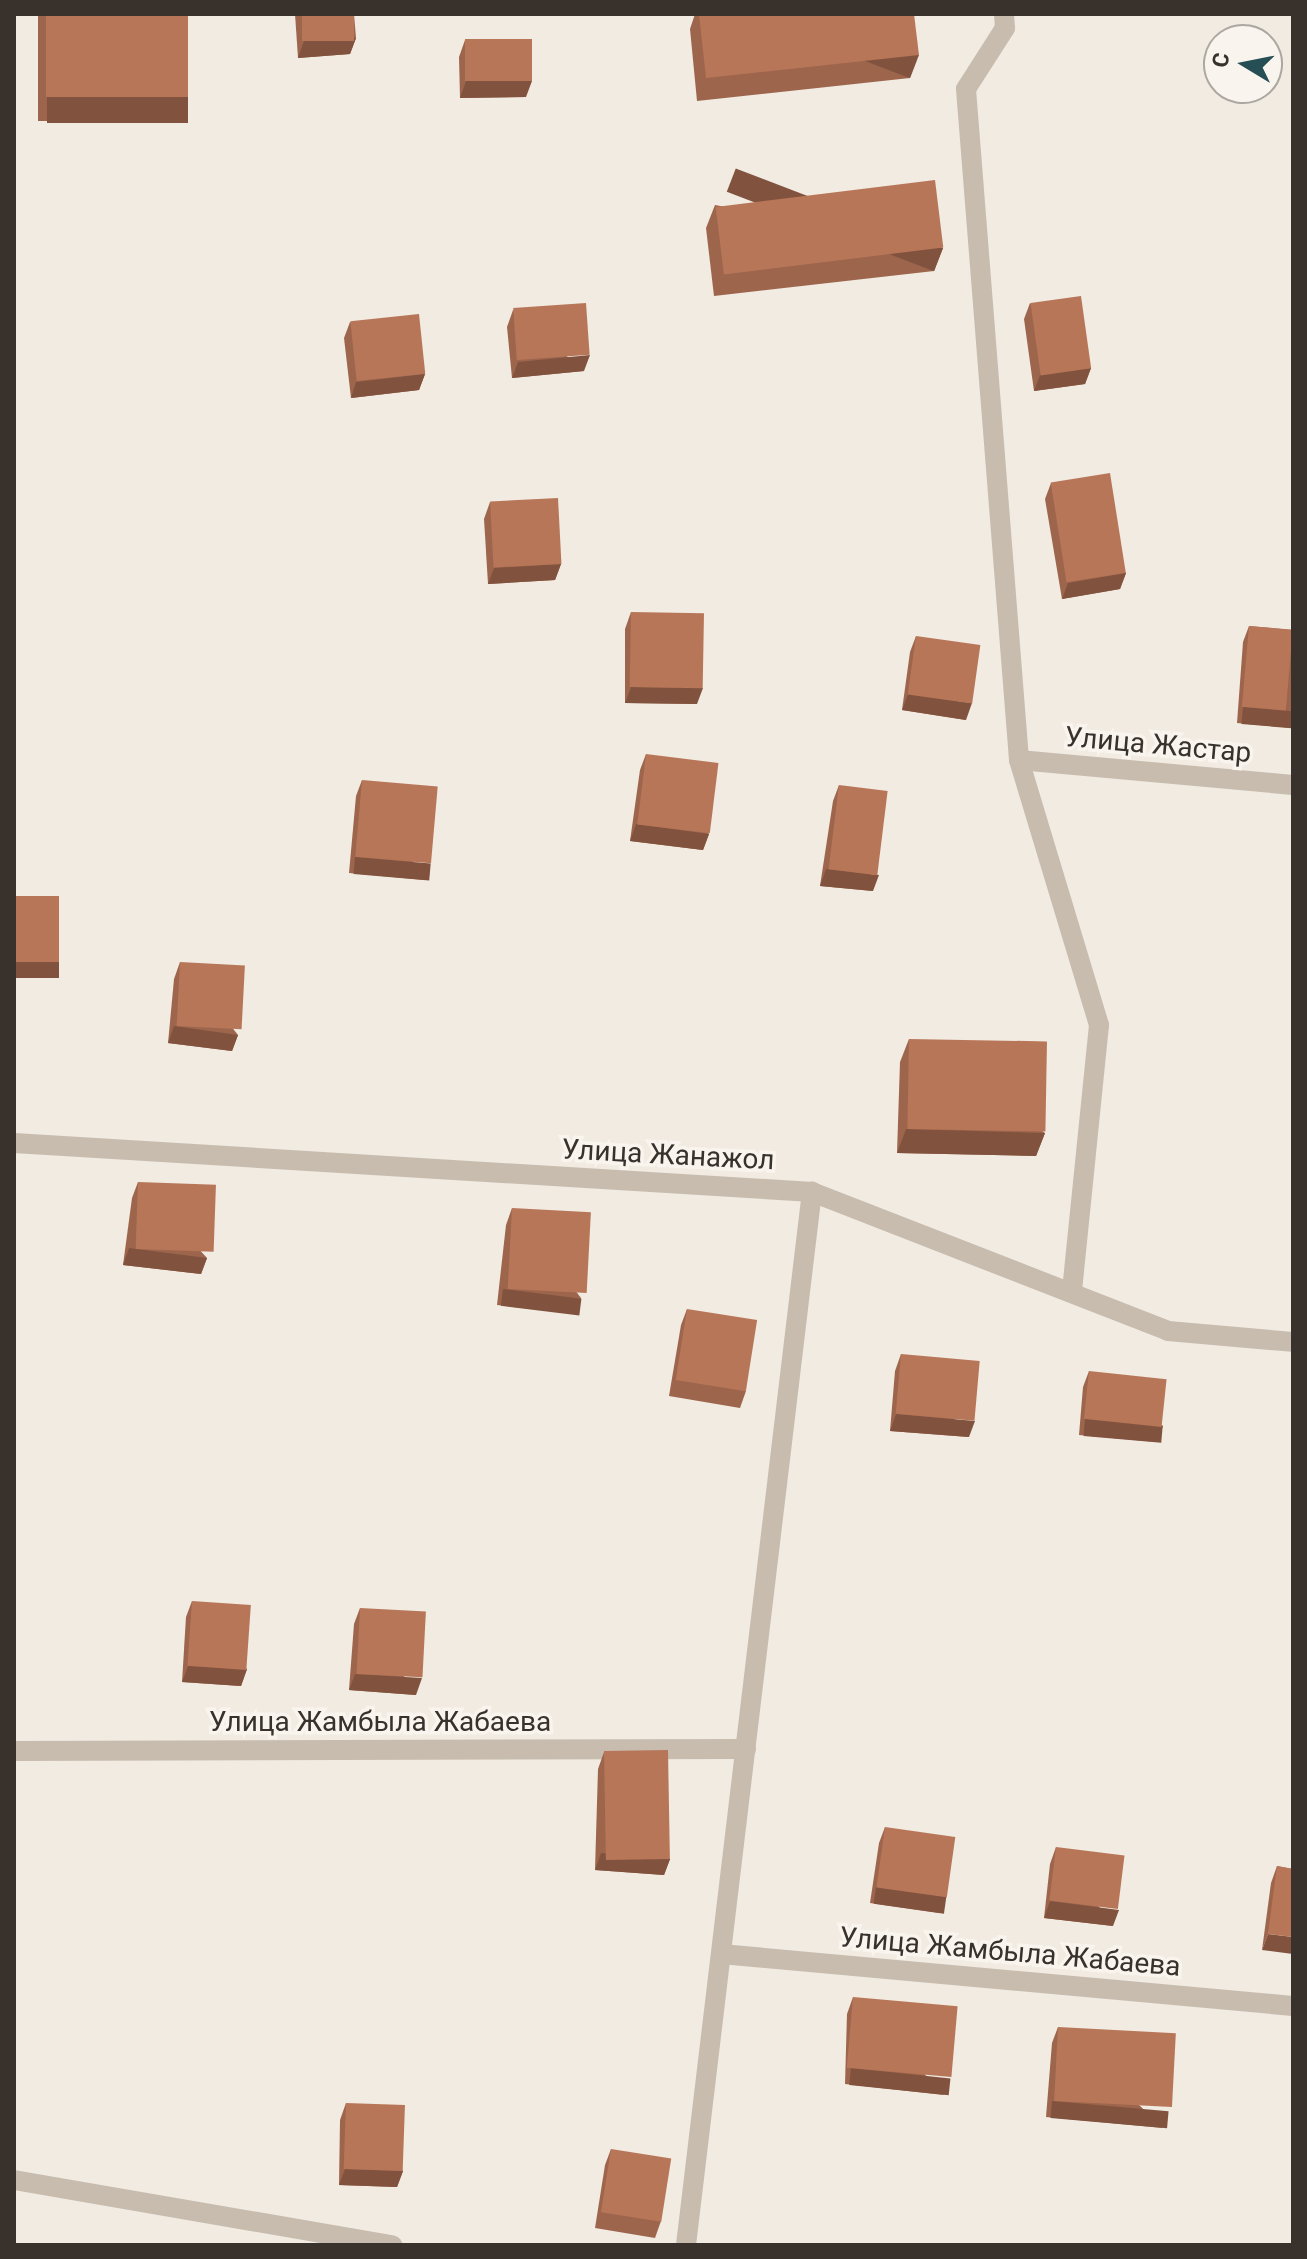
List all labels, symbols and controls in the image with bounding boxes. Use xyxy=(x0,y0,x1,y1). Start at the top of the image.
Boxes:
north arrow xyxy=(1203,24,1283,104)
text: С xyxy=(1207,51,1234,69)
street label: Улица Жастар xyxy=(1063,720,1253,770)
street label: Улица Жанажол xyxy=(561,1133,775,1177)
street label: Улица Жамбыла Жабаева xyxy=(209,1705,551,1739)
street label: Улица Жамбыла Жабаева xyxy=(838,1920,1182,1984)

